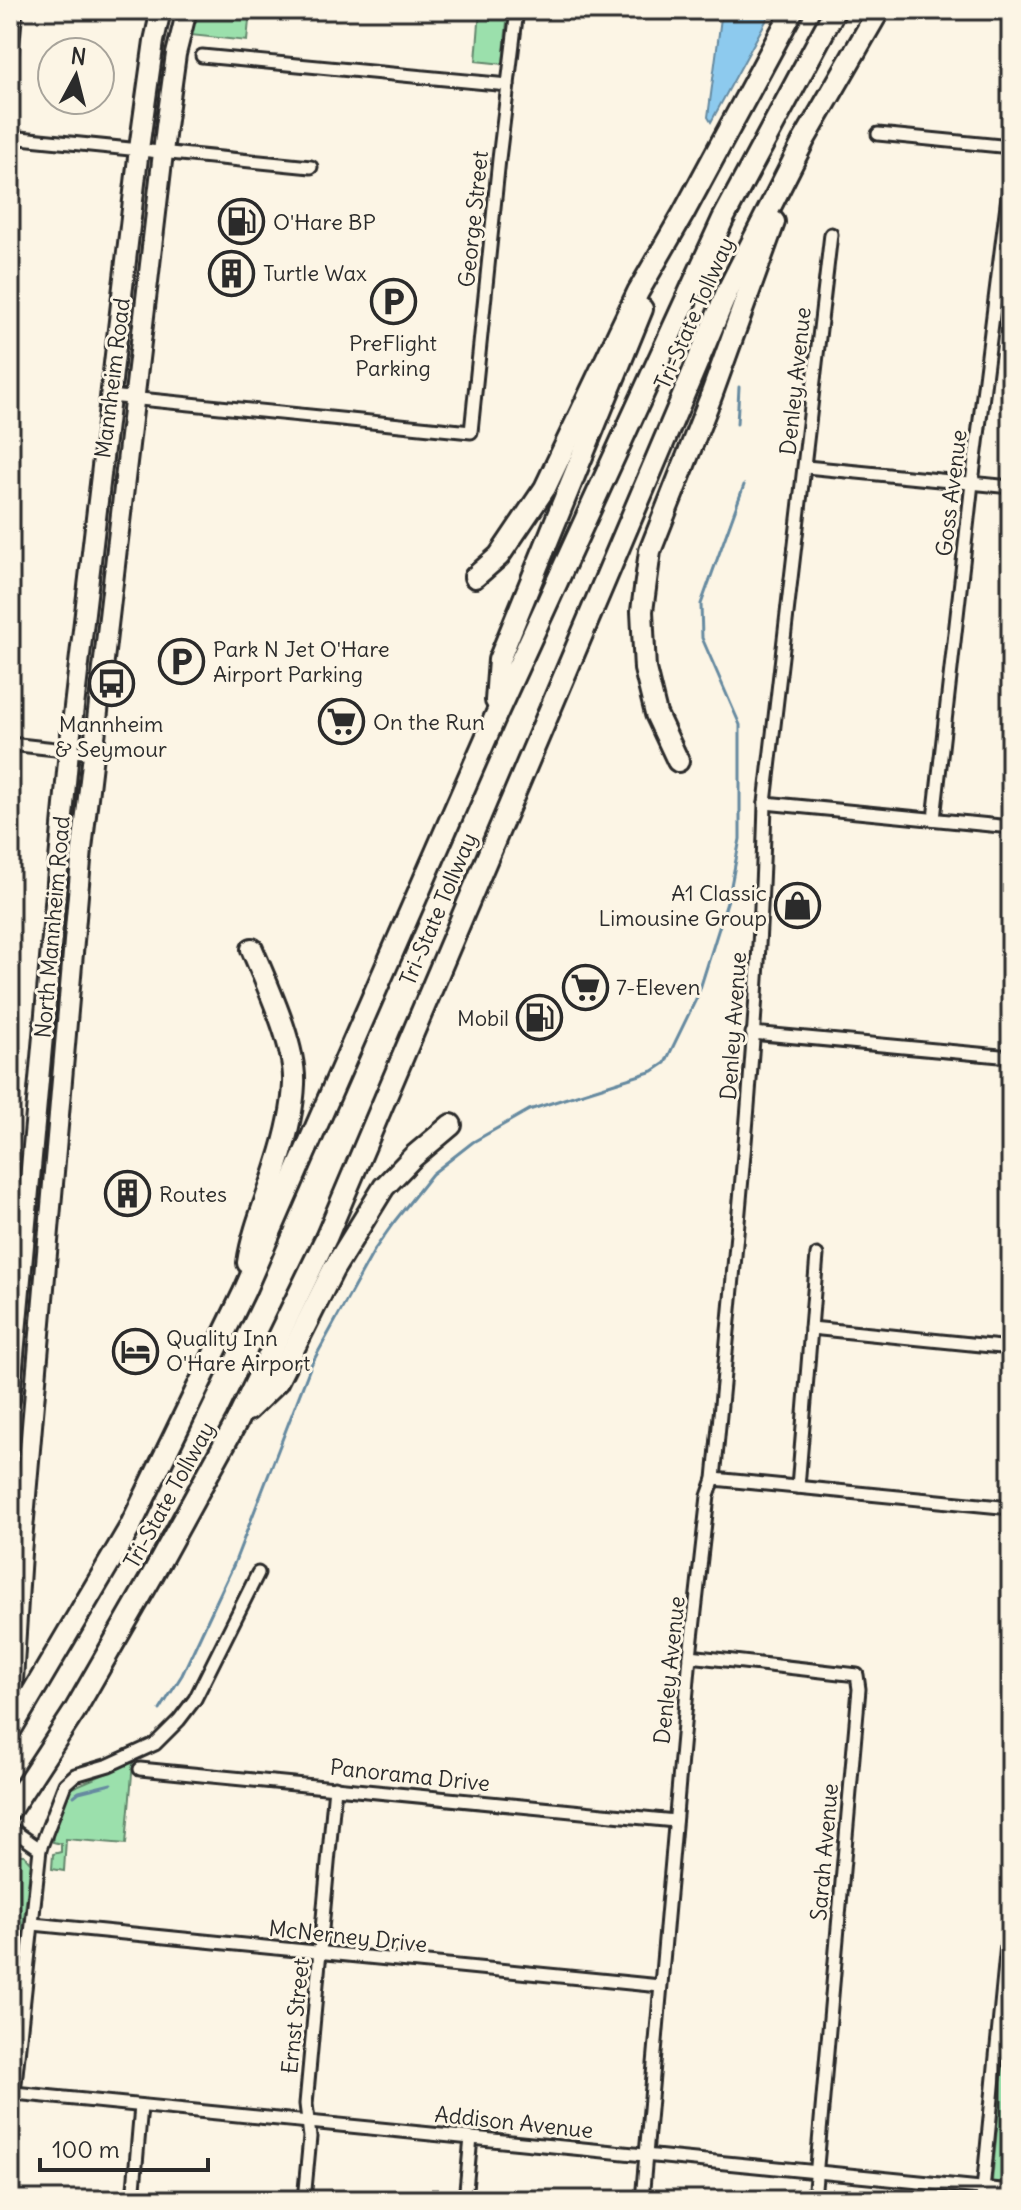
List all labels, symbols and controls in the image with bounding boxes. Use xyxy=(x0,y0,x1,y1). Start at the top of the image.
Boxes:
north arrow xyxy=(36,36,116,116)
text: N xyxy=(69,41,88,71)
street label: George Street xyxy=(452,149,494,289)
fuel station icon: O'Hare BP xyxy=(218,198,266,246)
place label: O'Hare BP xyxy=(273,208,376,236)
street label: Tri-State Tollway xyxy=(648,233,740,393)
building icon: Turtle Wax xyxy=(208,249,256,297)
place label: Turtle Wax xyxy=(263,259,367,287)
parking icon: PreFlight Parking xyxy=(369,278,417,326)
street label: Mannheim Road xyxy=(88,296,136,460)
street label: Denley Avenue xyxy=(773,306,817,456)
place label: PreFlight Parking xyxy=(349,329,437,382)
street label: Goss Avenue xyxy=(929,428,973,558)
place label: Park N Jet O'Hare Airport Parking xyxy=(213,635,390,688)
parking icon: Park N Jet O'Hare Airport Parking xyxy=(158,638,206,686)
bus stop icon: Mannheim & Seymour xyxy=(87,659,135,707)
supermarket icon: On the Run xyxy=(318,698,366,746)
place label: On the Run xyxy=(373,708,485,736)
place label: Mannheim & Seymour xyxy=(55,710,167,763)
street label: North Mannheim Road xyxy=(28,815,76,1039)
street label: Tri-State Tollway xyxy=(393,828,483,990)
place label: A1 Classic Limousine Group xyxy=(598,879,767,932)
shop icon: A1 Classic Limousine Group xyxy=(774,882,822,930)
street label: Denley Avenue xyxy=(714,951,752,1101)
supermarket icon: 7-Eleven xyxy=(561,963,609,1011)
place label: 7-Eleven xyxy=(616,973,700,1001)
fuel station icon: Mobil xyxy=(516,994,564,1042)
place label: Mobil xyxy=(457,1004,509,1032)
building icon: Routes xyxy=(104,1170,152,1218)
place label: Routes xyxy=(159,1180,227,1208)
place label: Quality Inn O'Hare Airport xyxy=(166,1324,310,1377)
hotel icon: Quality Inn O'Hare Airport xyxy=(111,1327,159,1375)
street label: Tri-State Tollway xyxy=(117,1417,221,1573)
street label: Denley Avenue xyxy=(647,1595,691,1745)
street label: Panorama Drive xyxy=(329,1753,491,1797)
street label: Sarah Avenue xyxy=(804,1782,844,1922)
street label: McNerney Drive xyxy=(267,1914,429,1958)
street label: Ernst Street xyxy=(275,1957,315,2075)
street label: Addison Avenue xyxy=(433,2100,595,2144)
scale bar xyxy=(40,2122,208,2172)
text: 100 m xyxy=(52,2134,120,2164)

